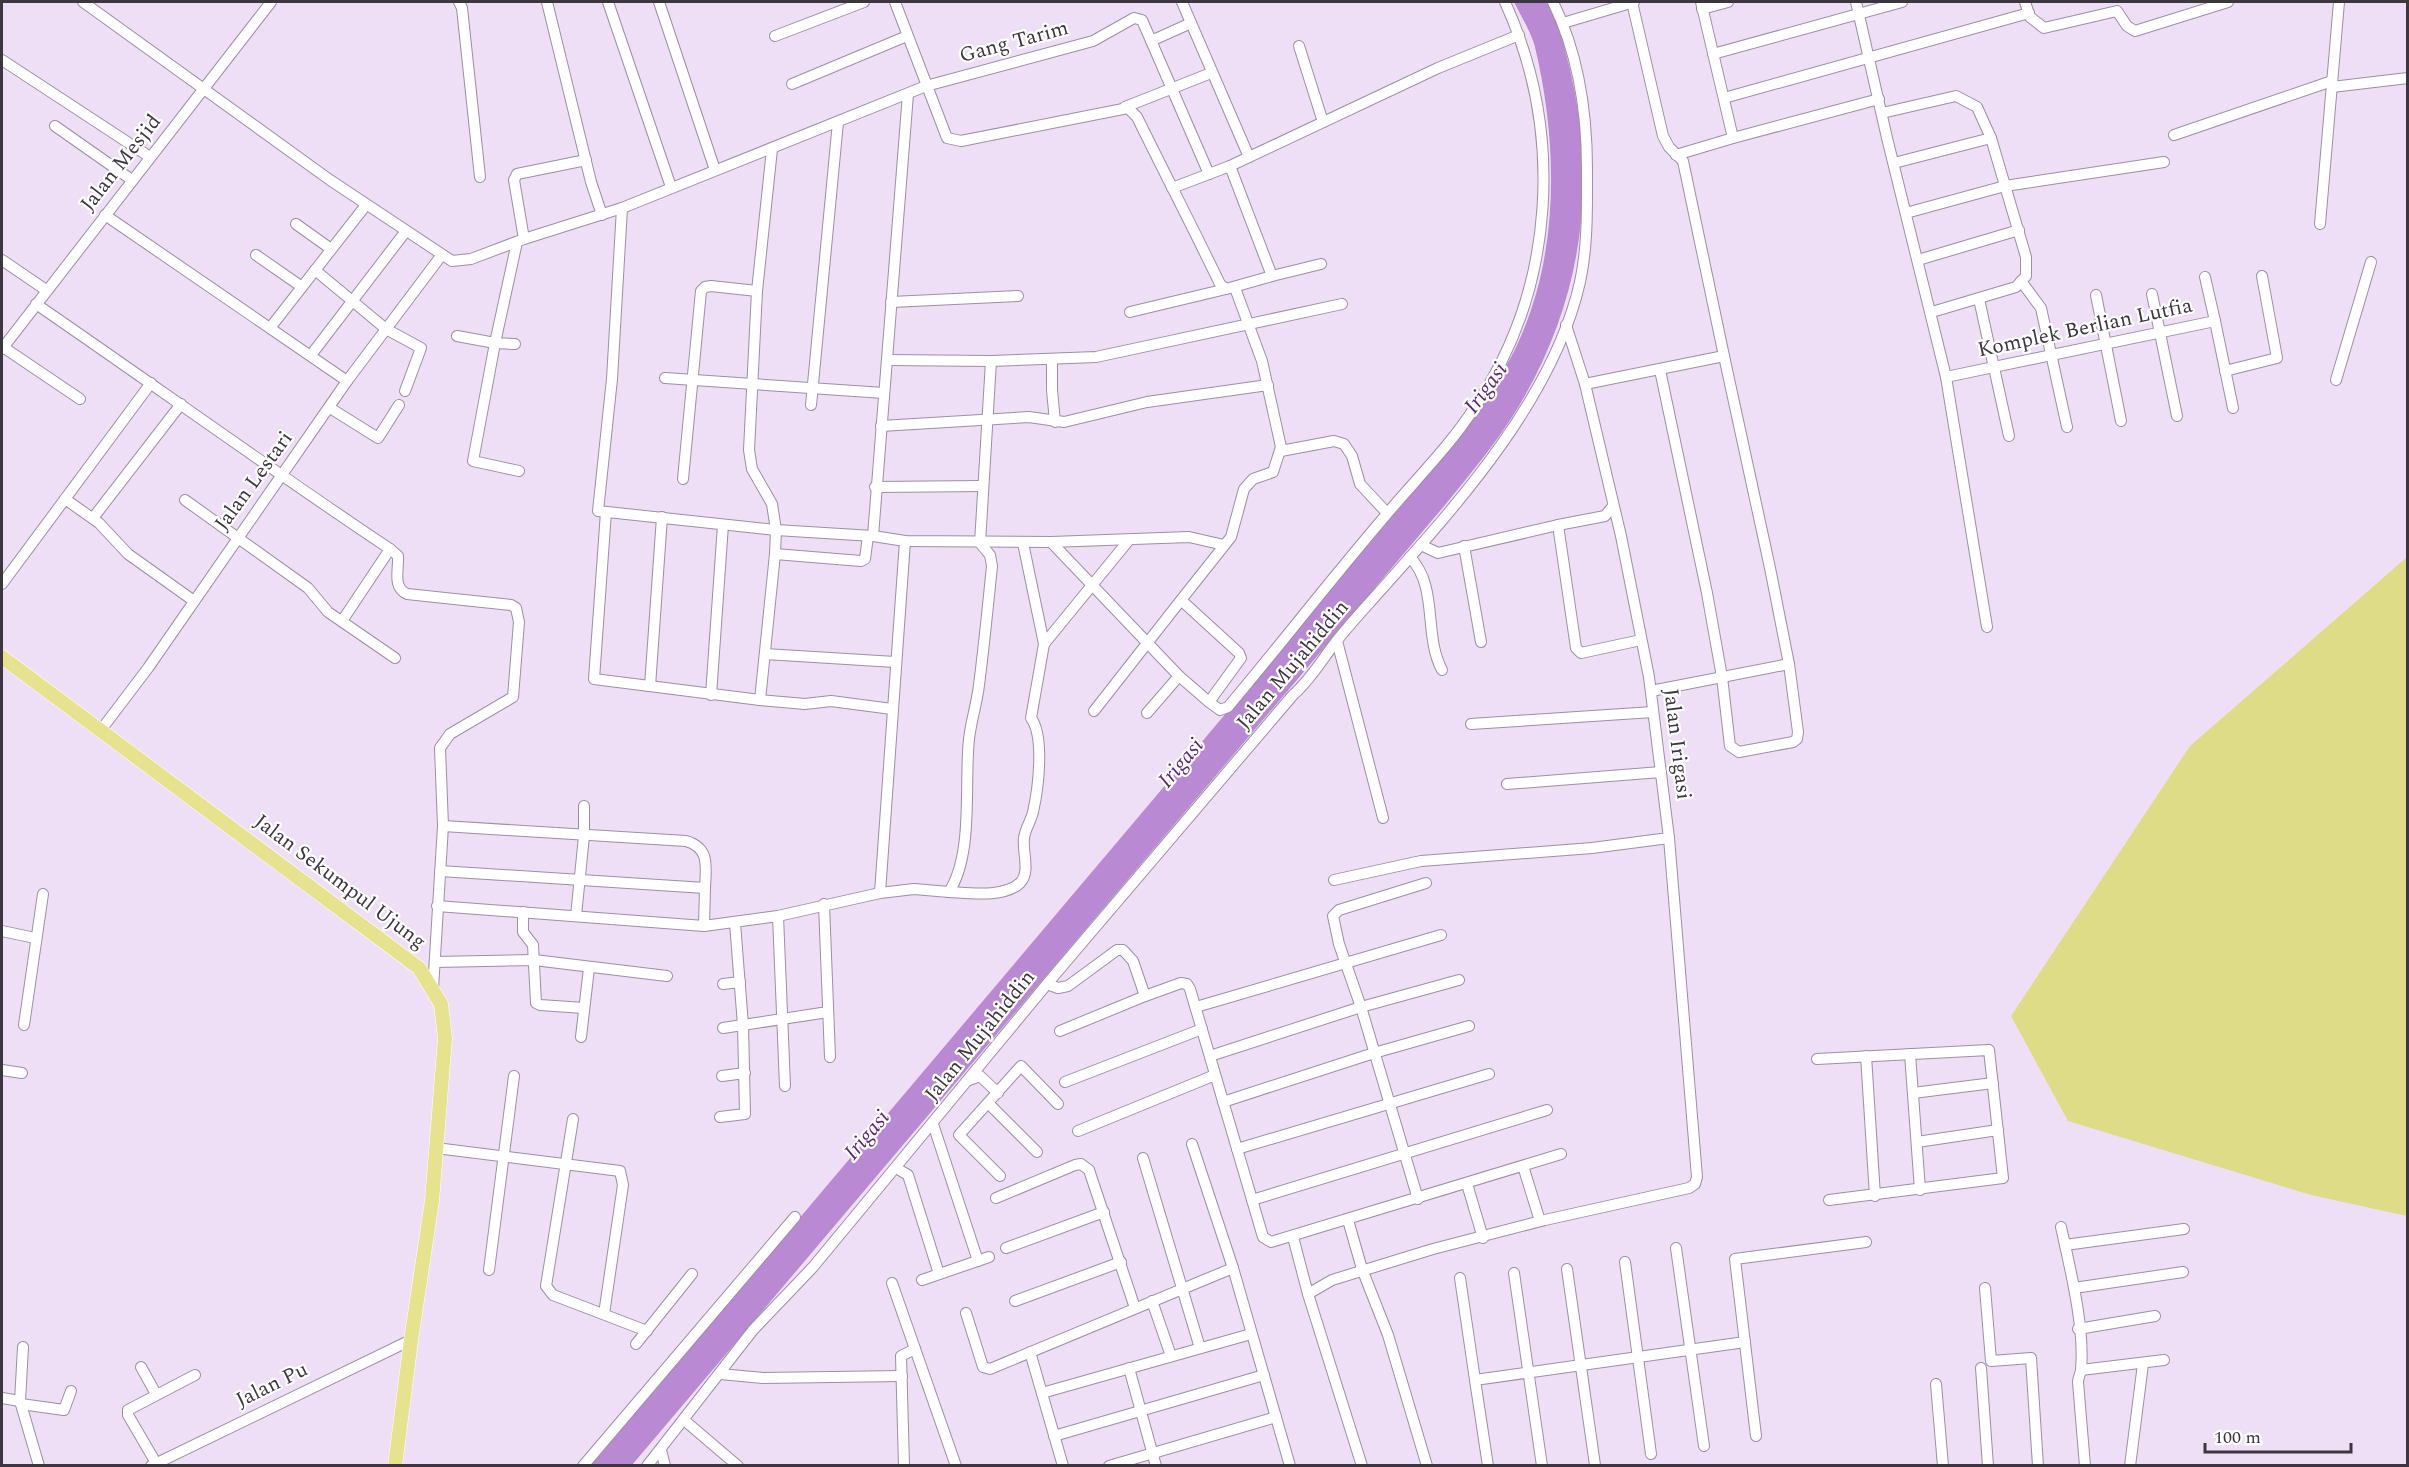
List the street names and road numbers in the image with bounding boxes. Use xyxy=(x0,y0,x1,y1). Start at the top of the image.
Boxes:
street label: Gang Tarim xyxy=(956,12,1072,72)
street label: Jalan Mesjid xyxy=(73,107,169,219)
street label: Komplek Berlian Lutfia xyxy=(1975,289,2196,366)
street label: Jalan Lestari xyxy=(207,424,301,538)
street label: Jalan Mujahiddin xyxy=(1229,593,1357,737)
street label: Jalan Irigasi xyxy=(1654,687,1700,801)
street label: Jalan Sekumpul Ujung xyxy=(247,806,433,958)
street label: Jalan Mujahiddin xyxy=(917,963,1043,1109)
street label: Jalan Pu xyxy=(230,1354,314,1416)

